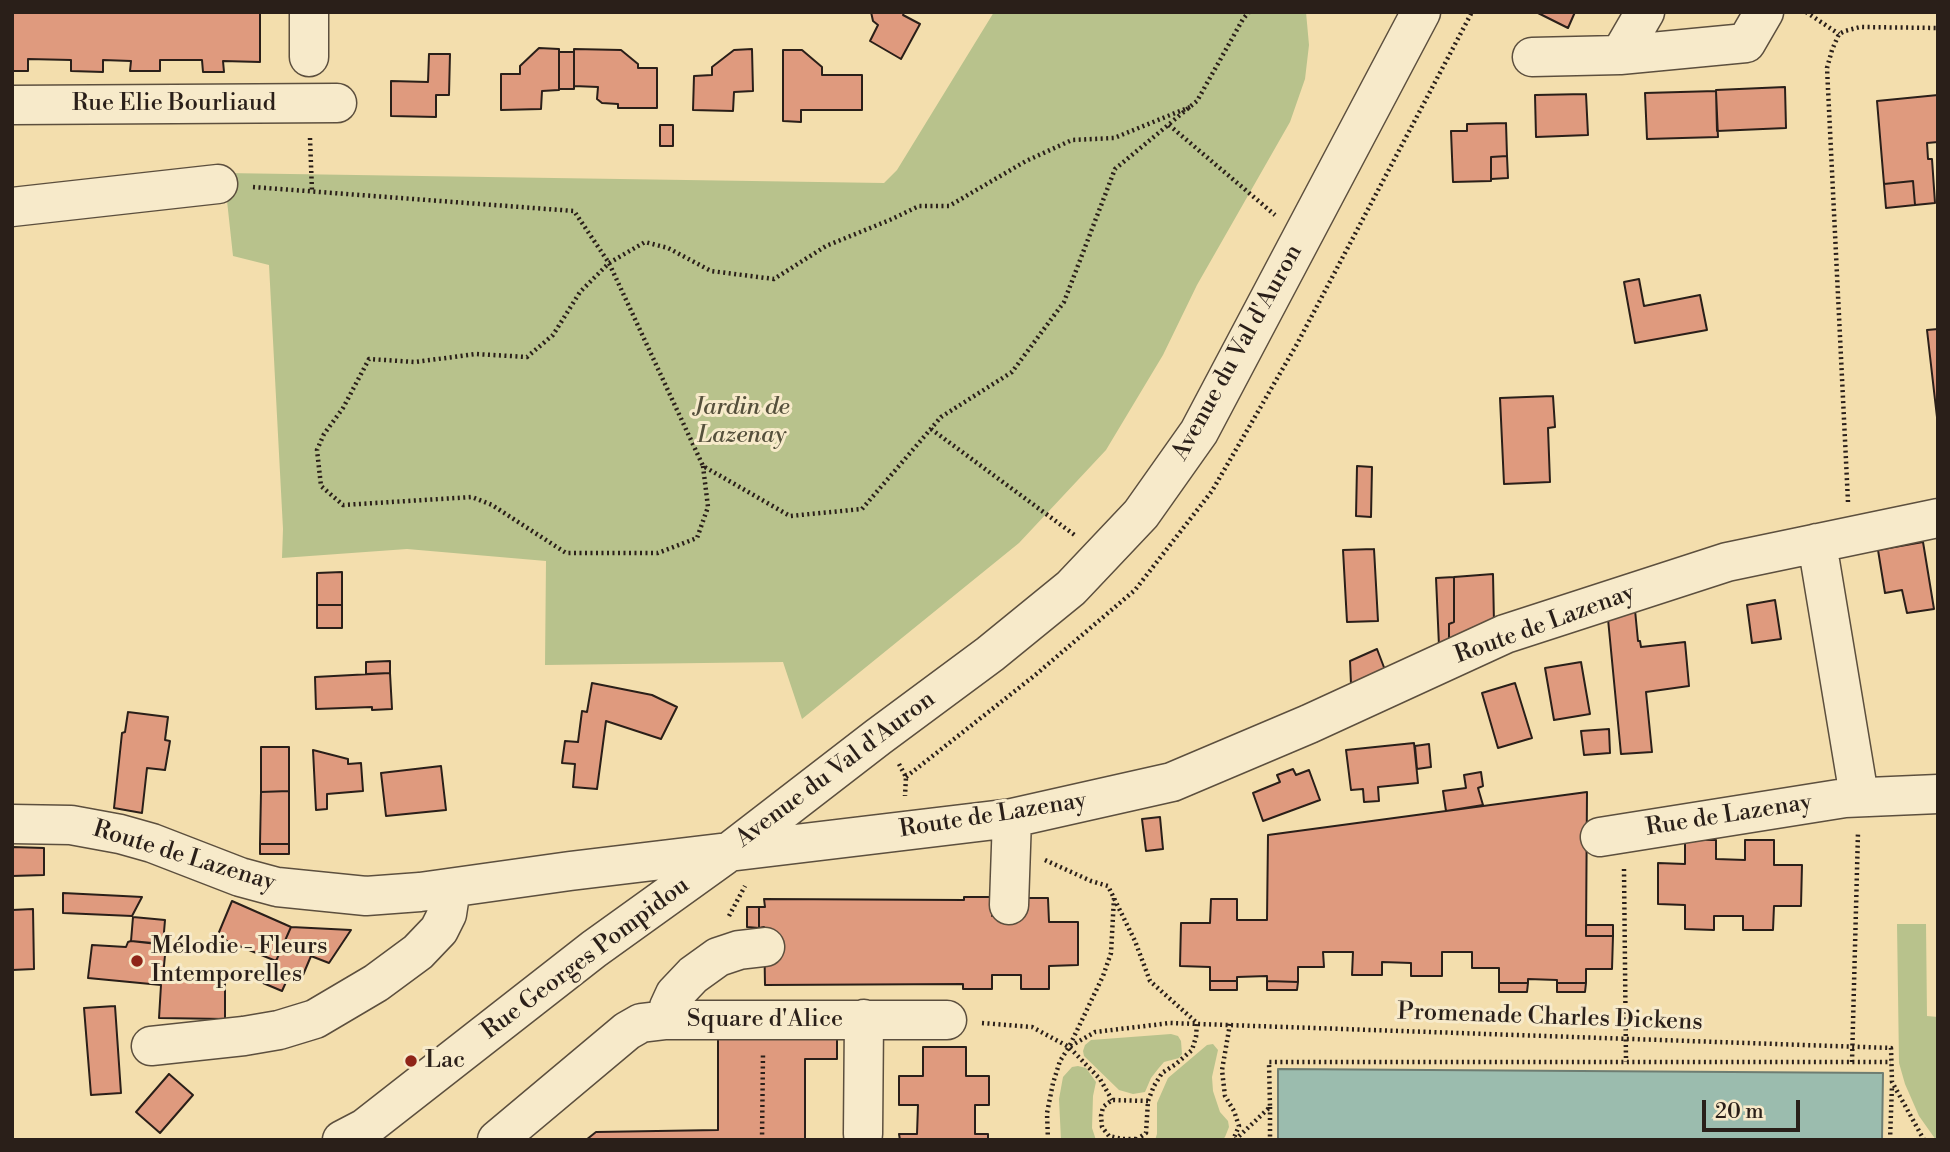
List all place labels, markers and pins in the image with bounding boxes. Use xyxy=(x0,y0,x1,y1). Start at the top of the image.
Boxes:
place label: Mélodie - Fleurs Intemporelles xyxy=(151,933,328,989)
marker: Mélodie - Fleurs Intemporelles xyxy=(129,953,145,969)
place label: Lac xyxy=(425,1047,465,1075)
marker: Lac xyxy=(403,1053,419,1069)

